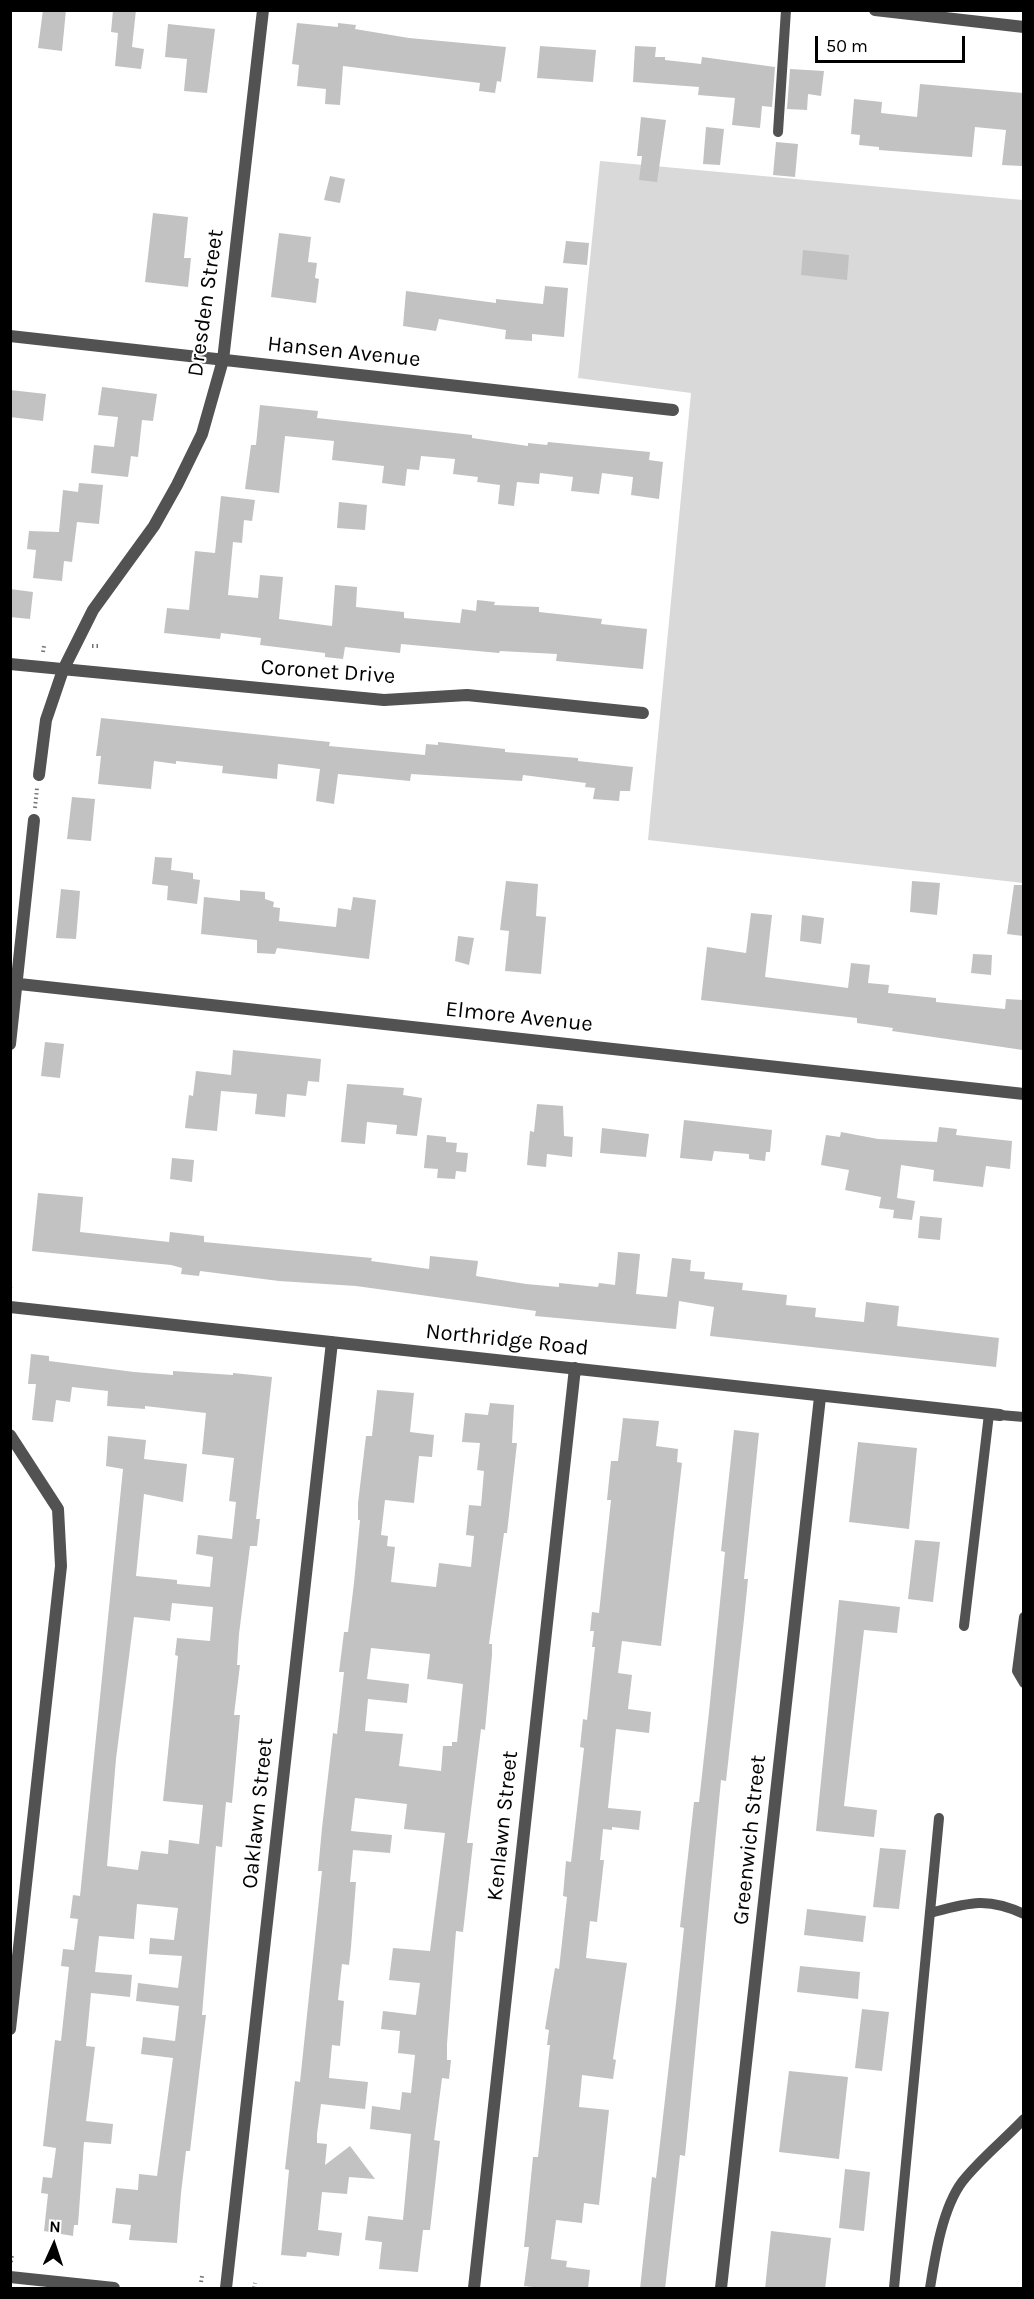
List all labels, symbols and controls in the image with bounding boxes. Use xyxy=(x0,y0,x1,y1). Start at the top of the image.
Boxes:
scale bar xyxy=(818,24,968,62)
text: 50 m xyxy=(826,35,868,57)
street label: Dresden Street xyxy=(183,228,229,378)
street label: Hansen Avenue xyxy=(266,331,422,373)
street label: Coronet Drive xyxy=(260,654,396,690)
street label: Elmore Avenue xyxy=(444,996,594,1038)
street label: Northridge Road xyxy=(424,1318,590,1362)
street label: Oaklawn Street xyxy=(237,1736,279,1890)
street label: Kenlawn Street xyxy=(482,1750,524,1902)
street label: Greenwich Street xyxy=(728,1754,772,1926)
north arrow xyxy=(24,2215,84,2275)
text: N xyxy=(49,2217,61,2236)

